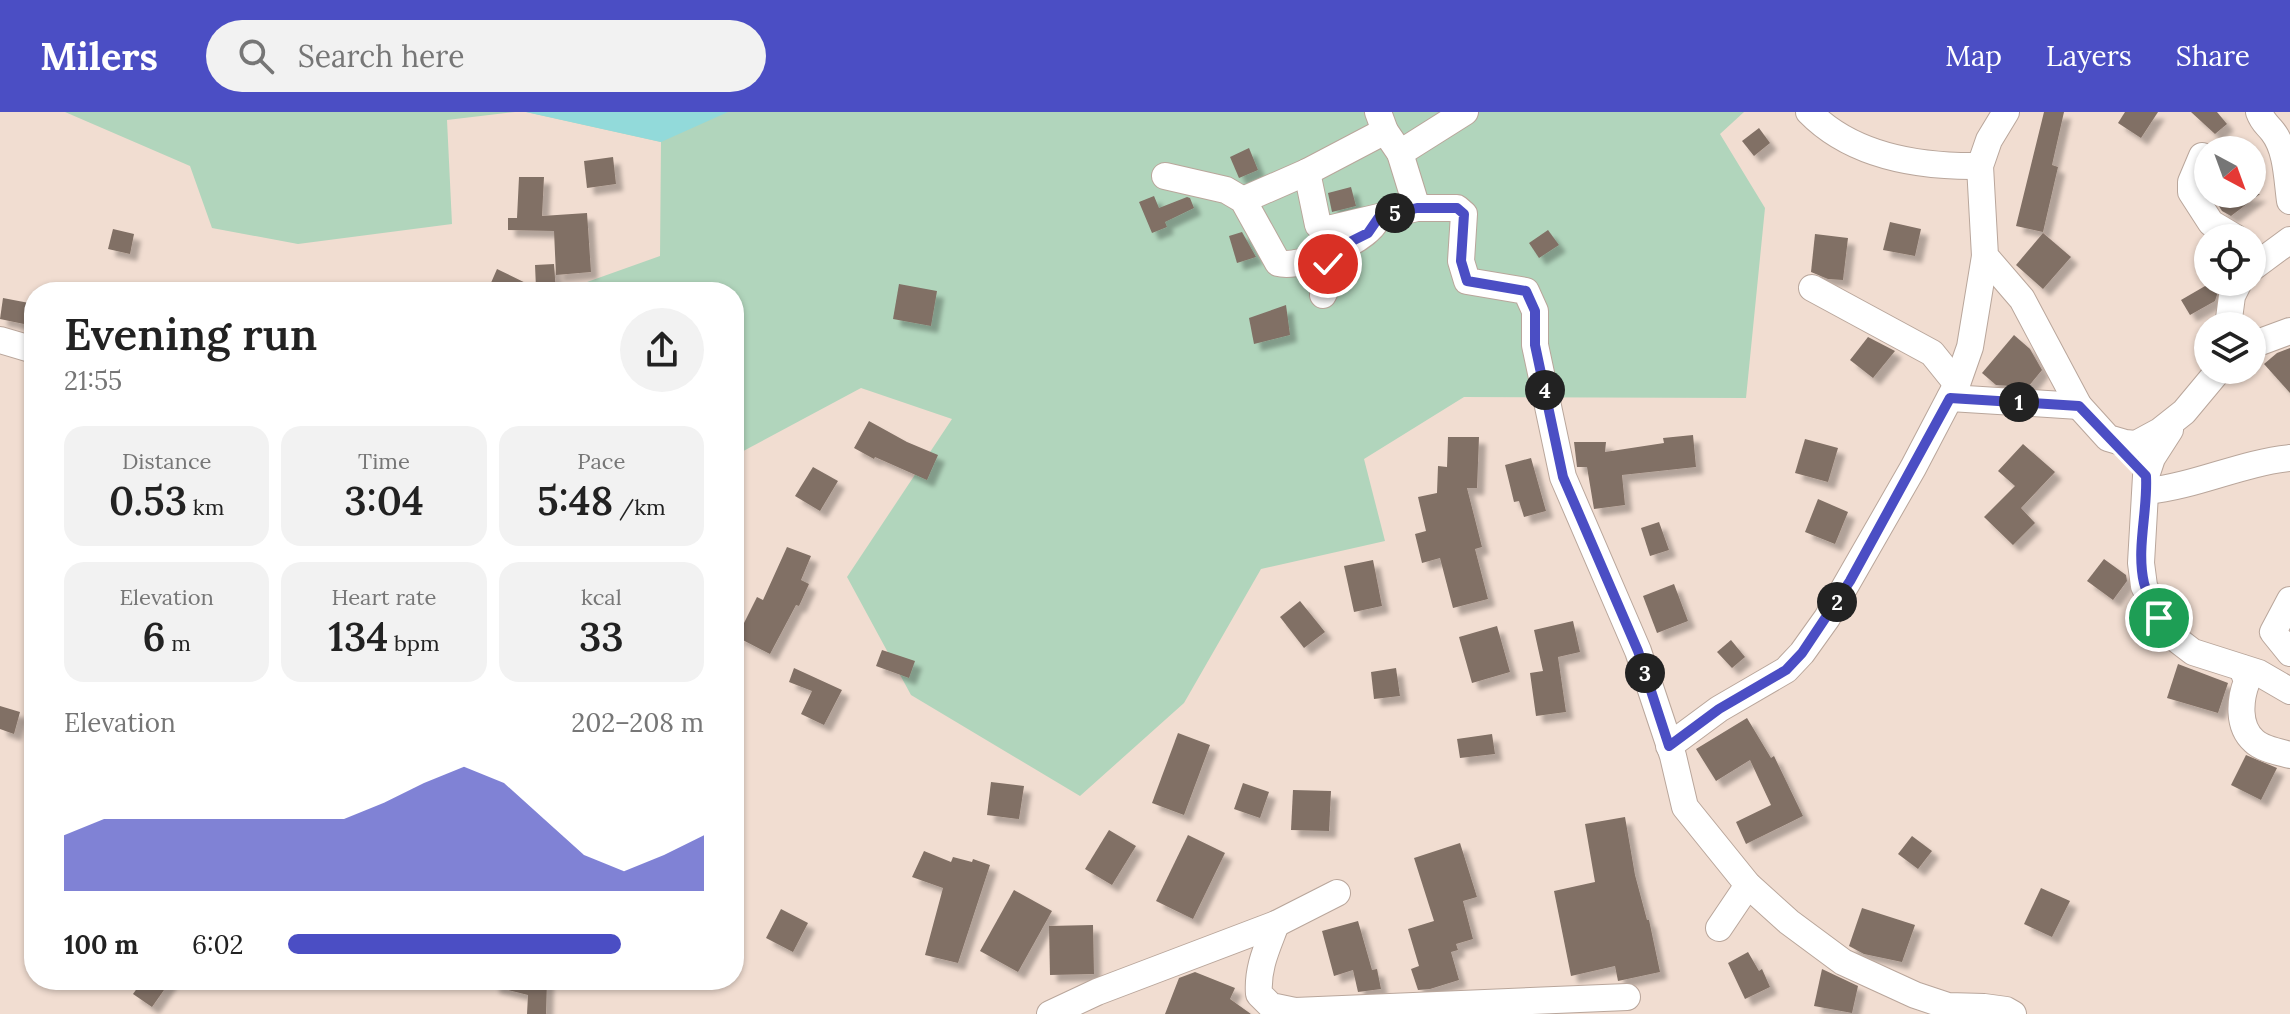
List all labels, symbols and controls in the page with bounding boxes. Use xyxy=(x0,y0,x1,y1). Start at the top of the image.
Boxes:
search box xyxy=(206,20,766,92)
text: Milers xyxy=(40,32,158,80)
icon: search xyxy=(234,34,278,78)
text: Search here xyxy=(298,37,464,75)
text: Map xyxy=(1945,38,2002,74)
text: Layers xyxy=(2046,38,2132,74)
text: Share xyxy=(2176,38,2250,74)
north arrow xyxy=(2194,136,2266,208)
map controls xyxy=(2194,136,2266,384)
pin: 5 xyxy=(1375,193,1415,233)
text: 5 xyxy=(1389,199,1401,227)
button: locate xyxy=(2194,224,2266,296)
pin xyxy=(1294,230,1362,298)
icon: check xyxy=(1306,242,1350,286)
text: Evening run xyxy=(64,306,317,362)
button: share xyxy=(620,308,704,392)
button: layers xyxy=(2194,312,2266,384)
text: 21:55 xyxy=(64,364,122,397)
pin: 4 xyxy=(1525,370,1565,410)
text: 4 xyxy=(1539,376,1551,404)
pin: 1 xyxy=(1999,382,2039,422)
text: 1 xyxy=(2015,388,2023,416)
text: Distance xyxy=(122,447,211,475)
text: Time xyxy=(358,447,410,475)
text: Pace xyxy=(577,447,625,475)
text: 0.53 xyxy=(109,475,187,526)
text: 3:04 xyxy=(344,475,424,526)
text: 5:48 xyxy=(537,475,613,526)
text: km xyxy=(187,493,224,521)
text: /km xyxy=(613,493,666,521)
pin: 2 xyxy=(1817,582,1857,622)
text: Elevation xyxy=(119,583,214,611)
text: Heart rate xyxy=(332,583,436,611)
text: kcal xyxy=(581,583,622,611)
pin xyxy=(2125,584,2193,652)
text: 2 xyxy=(1831,588,1843,616)
icon: arrive xyxy=(2137,596,2181,640)
text: 6 xyxy=(142,611,165,662)
text: 134 xyxy=(328,611,388,662)
text: 33 xyxy=(579,611,624,662)
text: m xyxy=(165,629,191,657)
text: bpm xyxy=(388,629,440,657)
pin: 3 xyxy=(1625,653,1665,693)
text: 3 xyxy=(1639,659,1651,687)
text: Elevation xyxy=(64,706,176,739)
text: 202–208 m xyxy=(571,706,704,739)
text: 100 m xyxy=(64,928,138,961)
text: 6:02 xyxy=(192,928,243,961)

